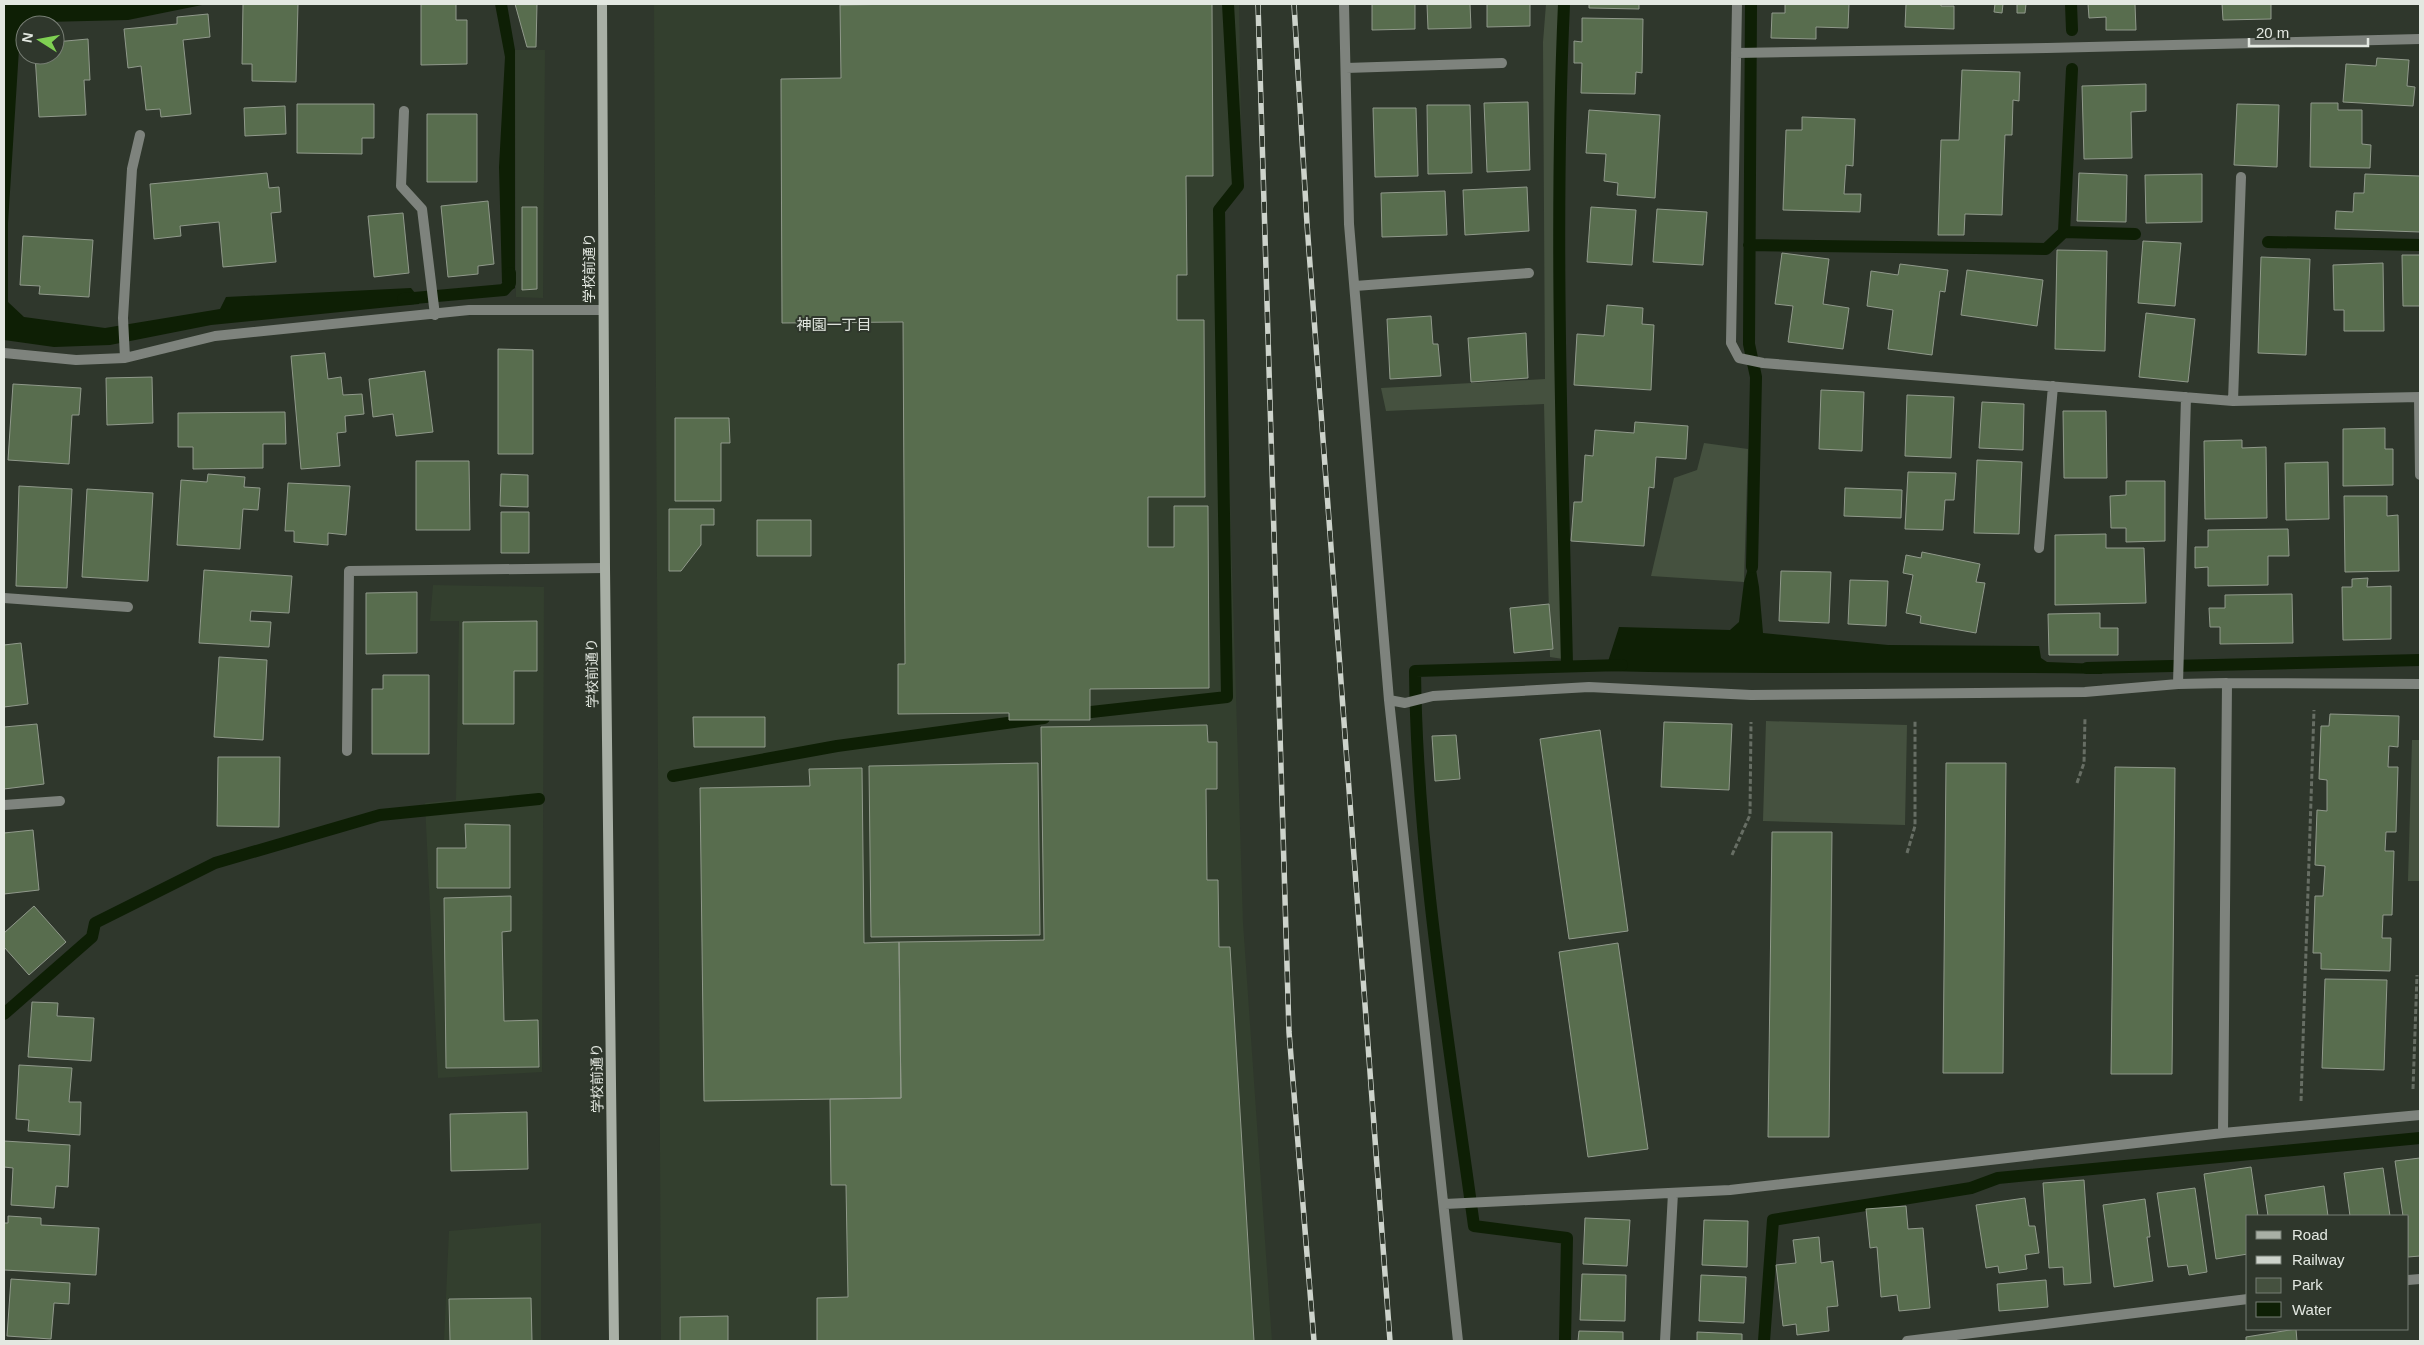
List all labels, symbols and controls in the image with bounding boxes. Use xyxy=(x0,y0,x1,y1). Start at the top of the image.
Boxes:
north arrow xyxy=(15,15,65,65)
scale bar xyxy=(2249,15,2368,47)
text: 20 m xyxy=(2256,24,2289,41)
text: N xyxy=(18,31,36,44)
street label: 学校前通り xyxy=(581,233,597,303)
district label: 神園一丁目 xyxy=(796,316,872,333)
street label: 学校前通り xyxy=(583,638,601,708)
street label: 学校前通り xyxy=(588,1043,606,1113)
legend xyxy=(2246,1215,2409,1330)
text: Road xyxy=(2292,1226,2328,1243)
text: Railway xyxy=(2292,1251,2345,1268)
text: Park xyxy=(2292,1276,2323,1293)
text: Water xyxy=(2292,1301,2331,1318)

